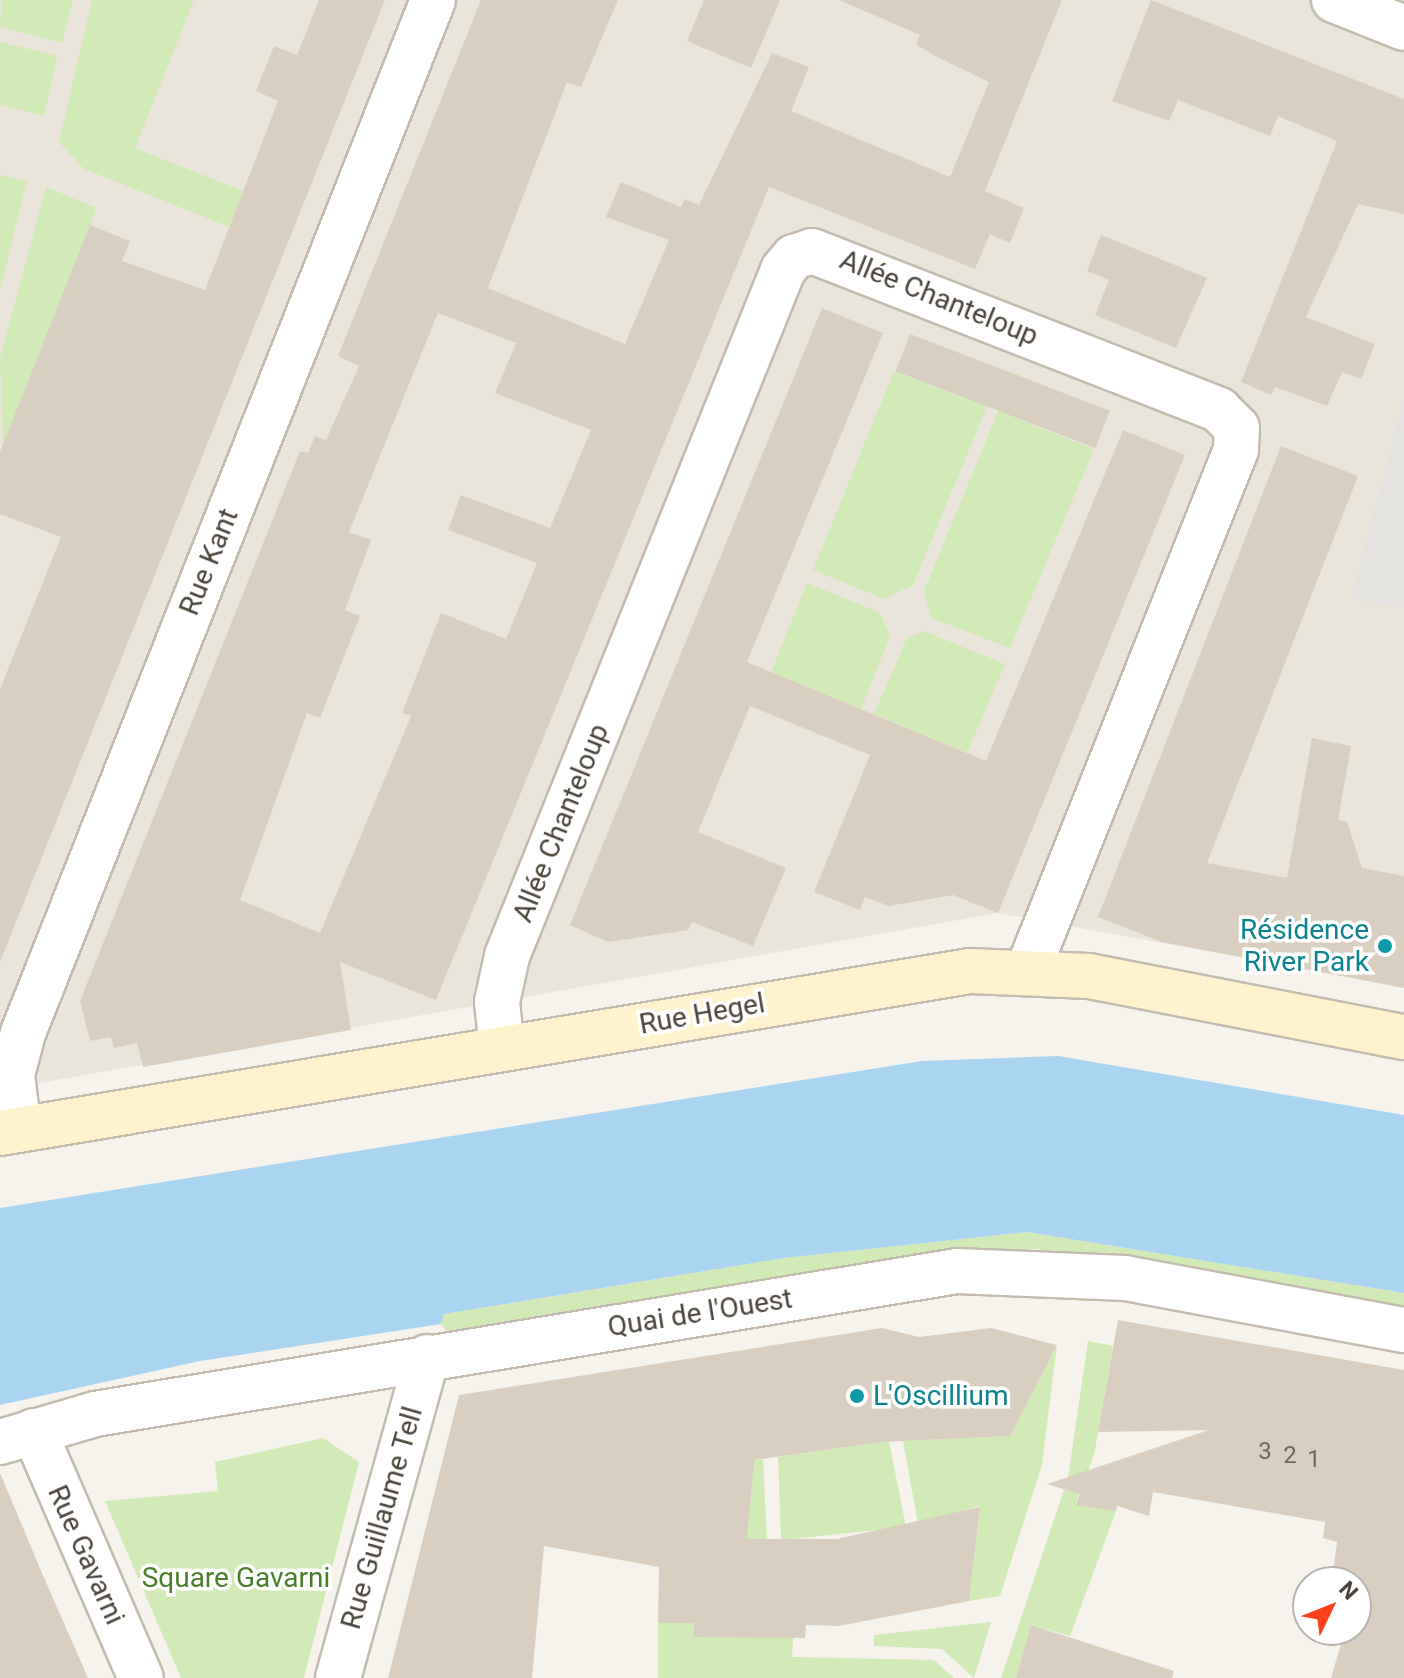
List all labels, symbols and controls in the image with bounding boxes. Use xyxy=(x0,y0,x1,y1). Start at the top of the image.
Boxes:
street label: Allée Chanteloup xyxy=(835,243,1043,353)
street label: Rue Kant xyxy=(172,504,246,620)
street label: Allée Chanteloup xyxy=(506,719,616,927)
place label: Résidence River Park xyxy=(1240,913,1369,979)
marker: Résidence River Park xyxy=(1376,937,1394,955)
street label: Rue Hegel xyxy=(637,986,767,1042)
street label: Quai de l'Ouest xyxy=(605,1282,795,1344)
place label: L'Oscillium xyxy=(873,1379,1009,1413)
marker: L'Oscillium xyxy=(848,1387,866,1405)
street label: Rue Guillaume Tell xyxy=(334,1403,430,1633)
house number: 3 xyxy=(1258,1438,1272,1466)
house number: 2 xyxy=(1283,1442,1297,1470)
house number: 1 xyxy=(1307,1446,1321,1474)
street label: Rue Gavarni xyxy=(40,1480,132,1630)
park label: Square Gavarni xyxy=(142,1561,330,1595)
north arrow xyxy=(1292,1566,1372,1646)
text: N xyxy=(1334,1576,1363,1605)

